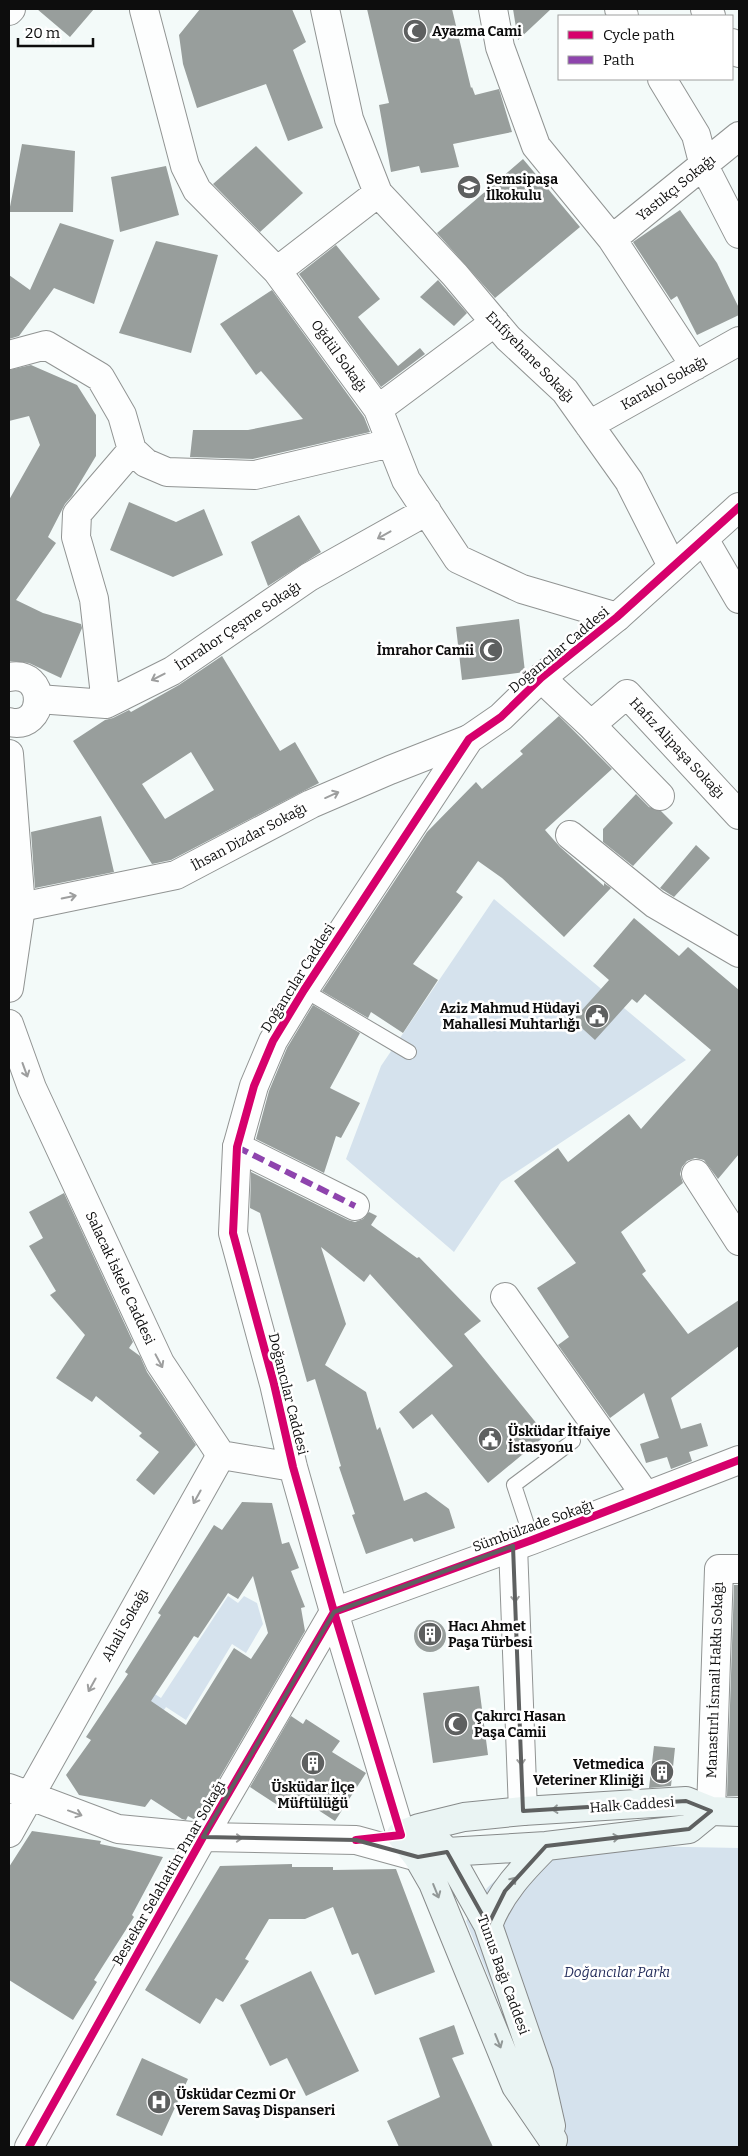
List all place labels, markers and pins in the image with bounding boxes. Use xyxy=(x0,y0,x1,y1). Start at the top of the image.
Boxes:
mosque icon: Ayazma Cami xyxy=(402,18,428,44)
place label: Ayazma Cami xyxy=(432,23,522,40)
place label: Semsipaşa İlkokulu xyxy=(486,171,558,204)
school or university icon: Semsipaşa İlkokulu xyxy=(456,174,482,200)
mosque icon: İmrahor Camii xyxy=(478,637,504,663)
place label: İmrahor Camii xyxy=(377,641,475,659)
place label: Aziz Mahmud Hüdayi Mahallesi Muhtarlığı xyxy=(439,1000,581,1033)
public building icon: Aziz Mahmud Hüdayi Mahallesi Muhtarlığı xyxy=(584,1003,610,1029)
place label: Üsküdar İtfaiye İstasyonu xyxy=(508,1422,611,1456)
public building icon: Üsküdar İtfaiye İstasyonu xyxy=(477,1426,503,1452)
place label: Hacı Ahmet Paşa Türbesi xyxy=(448,1618,533,1651)
building icon: Hacı Ahmet Paşa Türbesi xyxy=(417,1621,443,1647)
place label: Çakırcı Hasan Paşa Camii xyxy=(474,1708,566,1741)
mosque icon: Çakırcı Hasan Paşa Camii xyxy=(443,1711,469,1737)
building icon: Üsküdar İlçe Müftülüğü xyxy=(300,1750,326,1776)
place label: Vetmedica Veteriner Kliniği xyxy=(533,1756,645,1789)
building icon: Vetmedica Veteriner Kliniği xyxy=(649,1759,675,1785)
place label: Üsküdar İlçe Müftülüğü xyxy=(271,1778,355,1812)
place label: Üsküdar Cezmi Or Verem Savaş Dispanseri xyxy=(176,2085,336,2119)
hospital icon: Üsküdar Cezmi Or Verem Savaş Dispanseri xyxy=(146,2089,172,2115)

